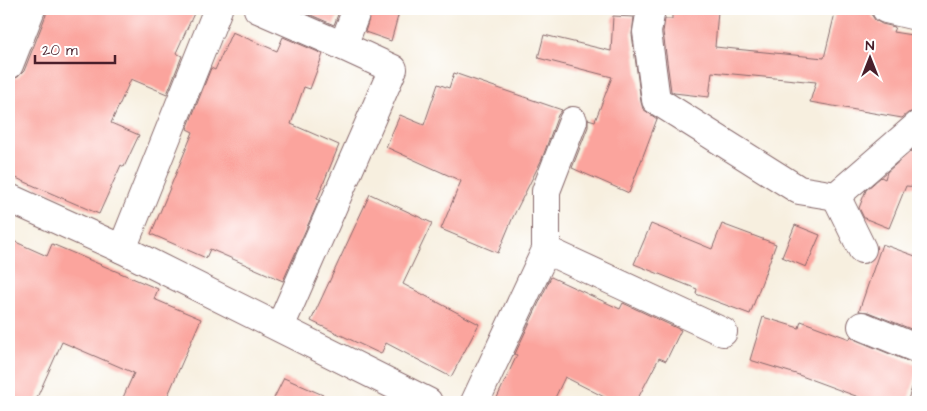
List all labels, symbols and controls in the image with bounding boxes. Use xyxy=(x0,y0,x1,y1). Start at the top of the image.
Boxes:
scale bar xyxy=(35,32,115,64)
north arrow xyxy=(844,32,894,82)
text: N xyxy=(866,36,875,56)
text: 20 m xyxy=(42,40,78,61)

